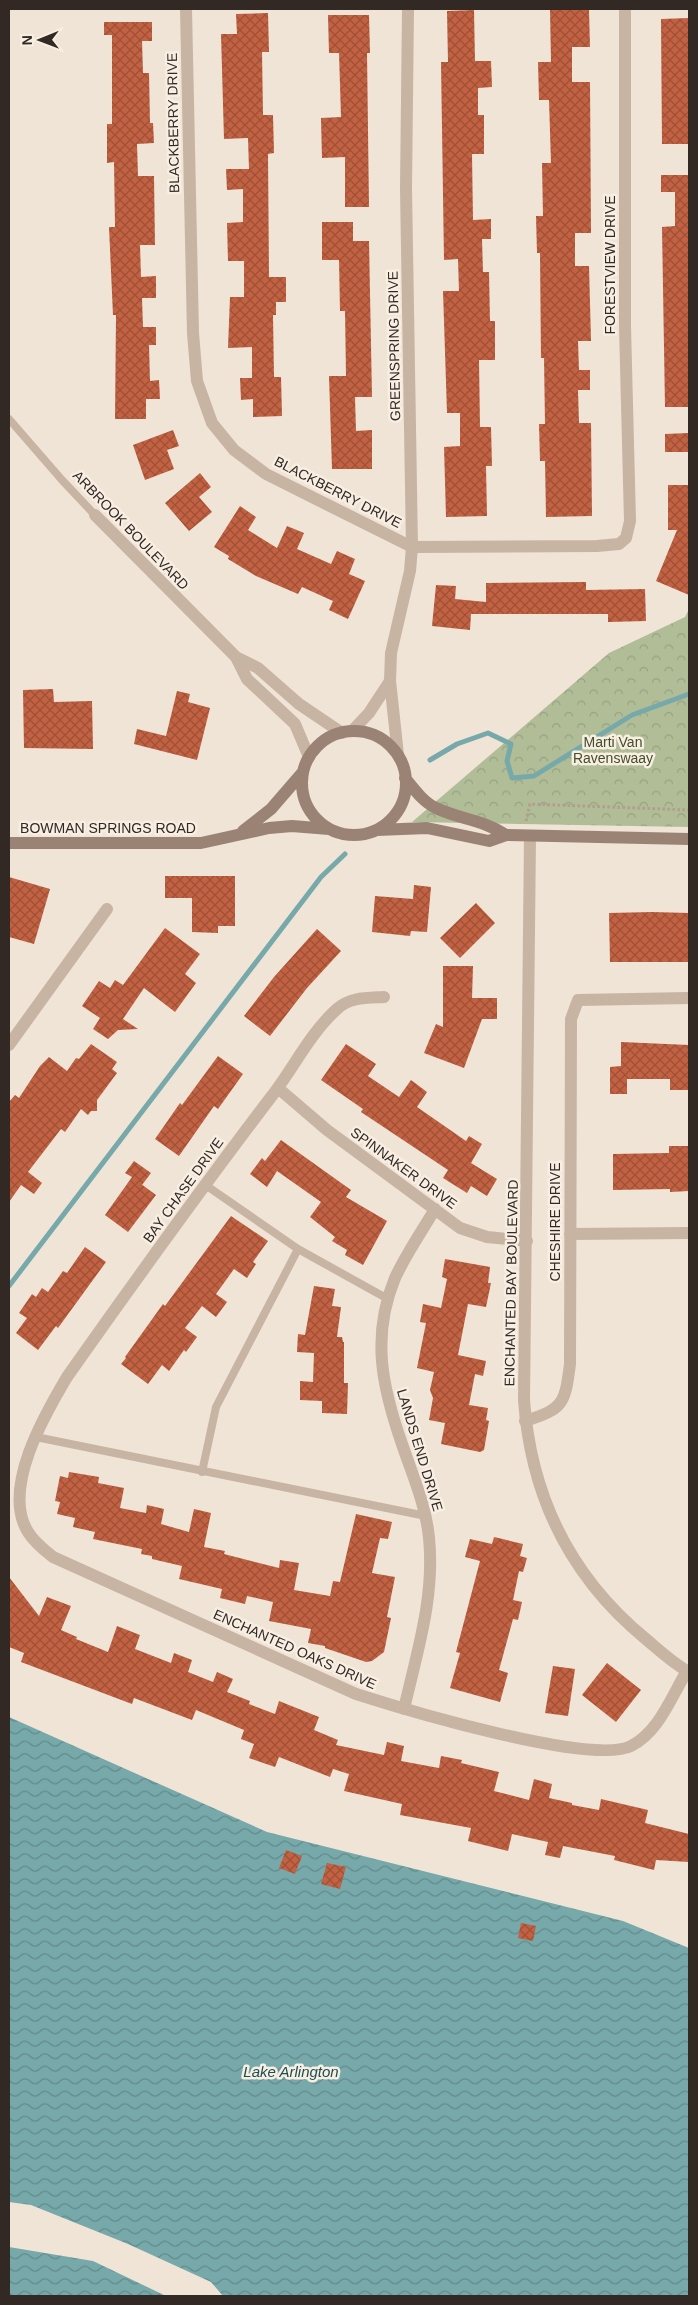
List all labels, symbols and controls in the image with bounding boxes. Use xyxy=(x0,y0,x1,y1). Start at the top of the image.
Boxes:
north arrow xyxy=(15,15,65,65)
text: N xyxy=(19,35,35,45)
street label: BLACKBERRY DRIVE xyxy=(164,53,182,193)
street label: FORESTVIEW DRIVE xyxy=(602,195,618,335)
street label: GREENSPRING DRIVE xyxy=(385,271,403,421)
street label: BLACKBERRY DRIVE xyxy=(272,453,404,531)
street label: ARBROOK BOULEVARD xyxy=(70,467,192,593)
park label: Marti Van Ravenswaay xyxy=(573,734,653,766)
street label: BOWMAN SPRINGS ROAD xyxy=(20,820,196,836)
street label: SPINNAKER DRIVE xyxy=(348,1124,460,1212)
street label: BAY CHASE DRIVE xyxy=(140,1135,226,1245)
street label: CHESHIRE DRIVE xyxy=(547,1162,563,1282)
street label: ENCHANTED BAY BOULEVARD xyxy=(501,1179,521,1387)
street label: LANDS END DRIVE xyxy=(394,1387,446,1513)
street label: ENCHANTED OAKS DRIVE xyxy=(211,1606,379,1692)
water label: Lake Arlington xyxy=(243,2063,339,2080)

